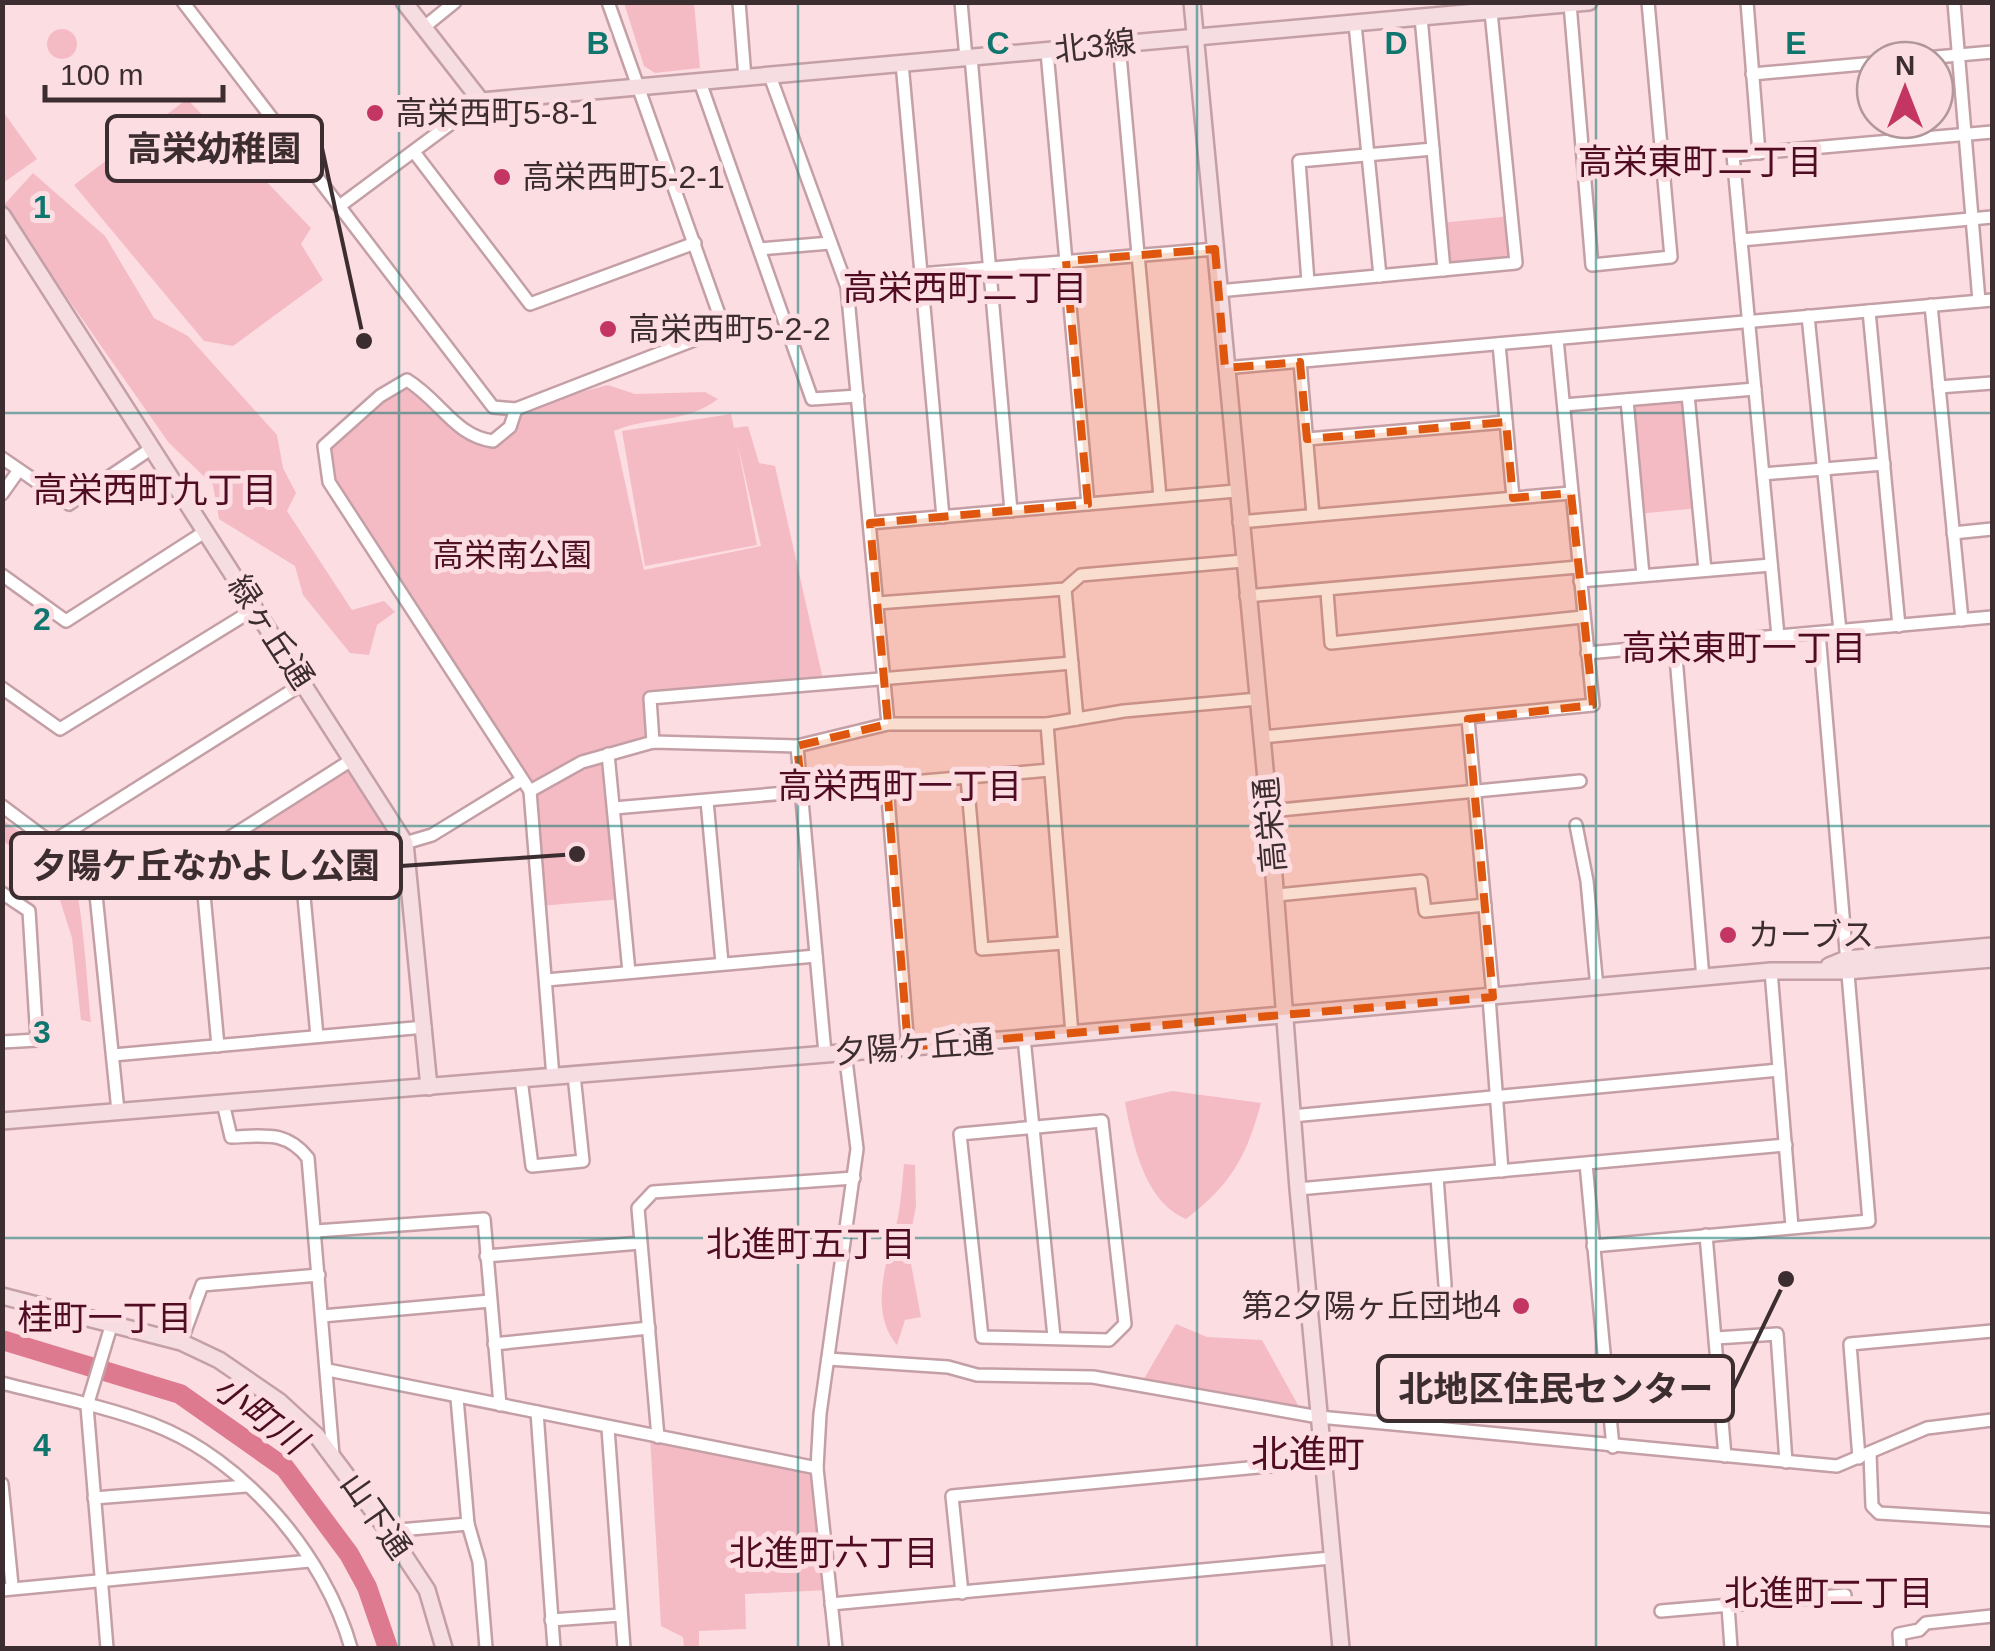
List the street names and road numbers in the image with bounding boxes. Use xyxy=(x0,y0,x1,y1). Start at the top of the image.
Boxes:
street label: 北3線 xyxy=(1052,24,1138,68)
street label: 緑ヶ丘通 xyxy=(221,569,321,695)
street label: 高栄通 xyxy=(1248,776,1292,874)
street label: 夕陽ケ丘通 xyxy=(833,1023,995,1071)
street label: 山下通 xyxy=(334,1466,418,1566)

